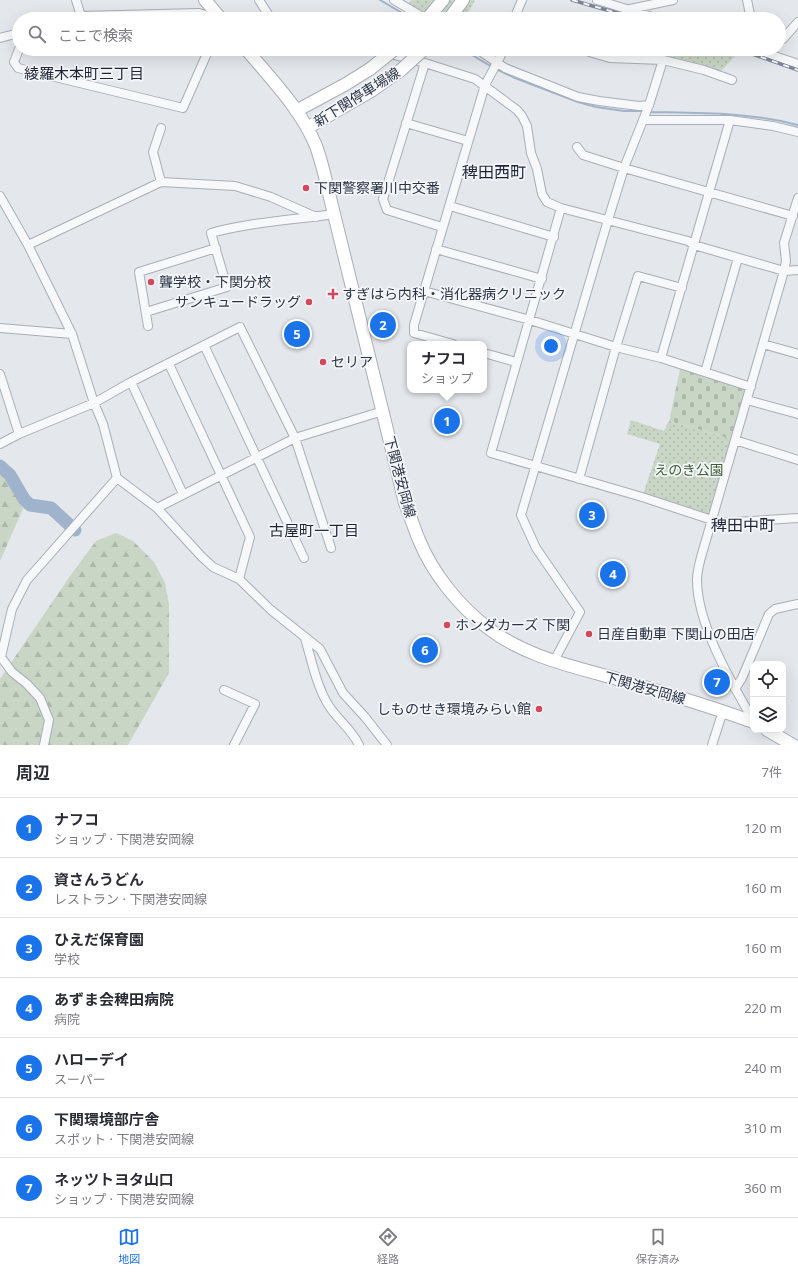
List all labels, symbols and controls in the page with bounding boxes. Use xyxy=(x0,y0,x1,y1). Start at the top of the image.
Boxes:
search box xyxy=(12,12,786,56)
icon: search xyxy=(26,23,48,45)
text: ここで検索 xyxy=(58,25,133,45)
district label: 綾羅木本町三丁目 xyxy=(24,63,144,83)
street label: 新下関停車場線 xyxy=(310,63,403,131)
district label: 稗田西町 xyxy=(462,161,526,183)
place label: 下関警察署川中交番 xyxy=(314,178,440,197)
marker: 下関警察署川中交番 xyxy=(301,183,311,193)
place label: 聾学校・下関分校 xyxy=(159,272,271,291)
marker: 聾学校・下関分校 xyxy=(146,277,156,287)
place label: すぎはら内科・消化器病クリニック xyxy=(342,284,566,303)
marker: すぎはら内科・消化器病クリニック xyxy=(327,288,339,300)
place label: サンキュードラッグ xyxy=(175,292,301,311)
marker: サンキュードラッグ xyxy=(304,297,314,307)
pin: 2 xyxy=(370,310,396,340)
pin: 5 xyxy=(284,319,310,349)
your location xyxy=(541,336,561,356)
popup xyxy=(407,341,487,393)
text: ナフコ xyxy=(421,348,466,368)
place label: セリア xyxy=(331,352,373,371)
marker: セリア xyxy=(318,357,328,367)
text: ショップ xyxy=(421,369,473,387)
pin: 1 xyxy=(434,406,460,436)
street label: 下関港安岡線 xyxy=(380,434,421,520)
park label: えのき公園 xyxy=(654,460,724,479)
pin: 3 xyxy=(579,500,605,530)
district label: 稗田中町 xyxy=(711,514,775,536)
district label: 古屋町一丁目 xyxy=(269,520,359,540)
pin: 4 xyxy=(600,559,626,589)
place label: ホンダカーズ 下関 xyxy=(455,615,570,634)
marker: ホンダカーズ 下関 xyxy=(442,620,452,630)
place label: 日産自動車 下関山の田店 xyxy=(597,624,755,643)
marker: 日産自動車 下関山の田店 xyxy=(584,629,594,639)
pin: 6 xyxy=(412,635,438,665)
map controls xyxy=(750,661,786,733)
button: locate xyxy=(750,661,786,697)
street label: 下関港安岡線 xyxy=(602,667,688,708)
pin: 7 xyxy=(704,667,730,697)
button: layers xyxy=(750,697,786,733)
place label: しものせき環境みらい館 xyxy=(377,699,531,718)
marker: しものせき環境みらい館 xyxy=(534,704,544,714)
text: 周辺 xyxy=(16,761,50,784)
text: 7件 xyxy=(762,763,782,781)
text: ナフコ xyxy=(54,809,99,829)
text: 1 xyxy=(25,819,33,837)
text: 120 m xyxy=(744,819,782,837)
text: ショップ · 下関港安岡線 xyxy=(54,830,194,848)
text: 資さんうどん xyxy=(54,869,144,889)
text: 2 xyxy=(25,879,33,897)
text: 160 m xyxy=(744,879,782,897)
text: レストラン · 下関港安岡線 xyxy=(54,890,207,908)
text: ひえだ保育園 xyxy=(54,929,144,949)
text: 3 xyxy=(25,939,33,957)
text: 160 m xyxy=(744,939,782,957)
text: 学校 xyxy=(54,950,80,968)
text: あずま会稗田病院 xyxy=(54,989,174,1009)
text: 4 xyxy=(25,999,33,1017)
text: 220 m xyxy=(744,999,782,1017)
text: 病院 xyxy=(54,1010,80,1028)
text: ハローデイ xyxy=(54,1049,129,1069)
text: 5 xyxy=(25,1059,33,1077)
text: 240 m xyxy=(744,1059,782,1077)
text: スーパー xyxy=(54,1070,106,1088)
text: 下関環境部庁舎 xyxy=(54,1109,159,1129)
text: 6 xyxy=(25,1119,33,1137)
text: 310 m xyxy=(744,1119,782,1137)
text: スポット · 下関港安岡線 xyxy=(54,1130,194,1148)
text: ネッツトヨタ山口 xyxy=(54,1169,174,1189)
text: 7 xyxy=(25,1179,33,1197)
text: 360 m xyxy=(744,1179,782,1197)
text: ショップ · 下関港安岡線 xyxy=(54,1190,194,1208)
tab: 地図 xyxy=(118,1226,140,1266)
tab: 経路 xyxy=(377,1226,399,1266)
tab: 保存済み xyxy=(636,1226,680,1266)

